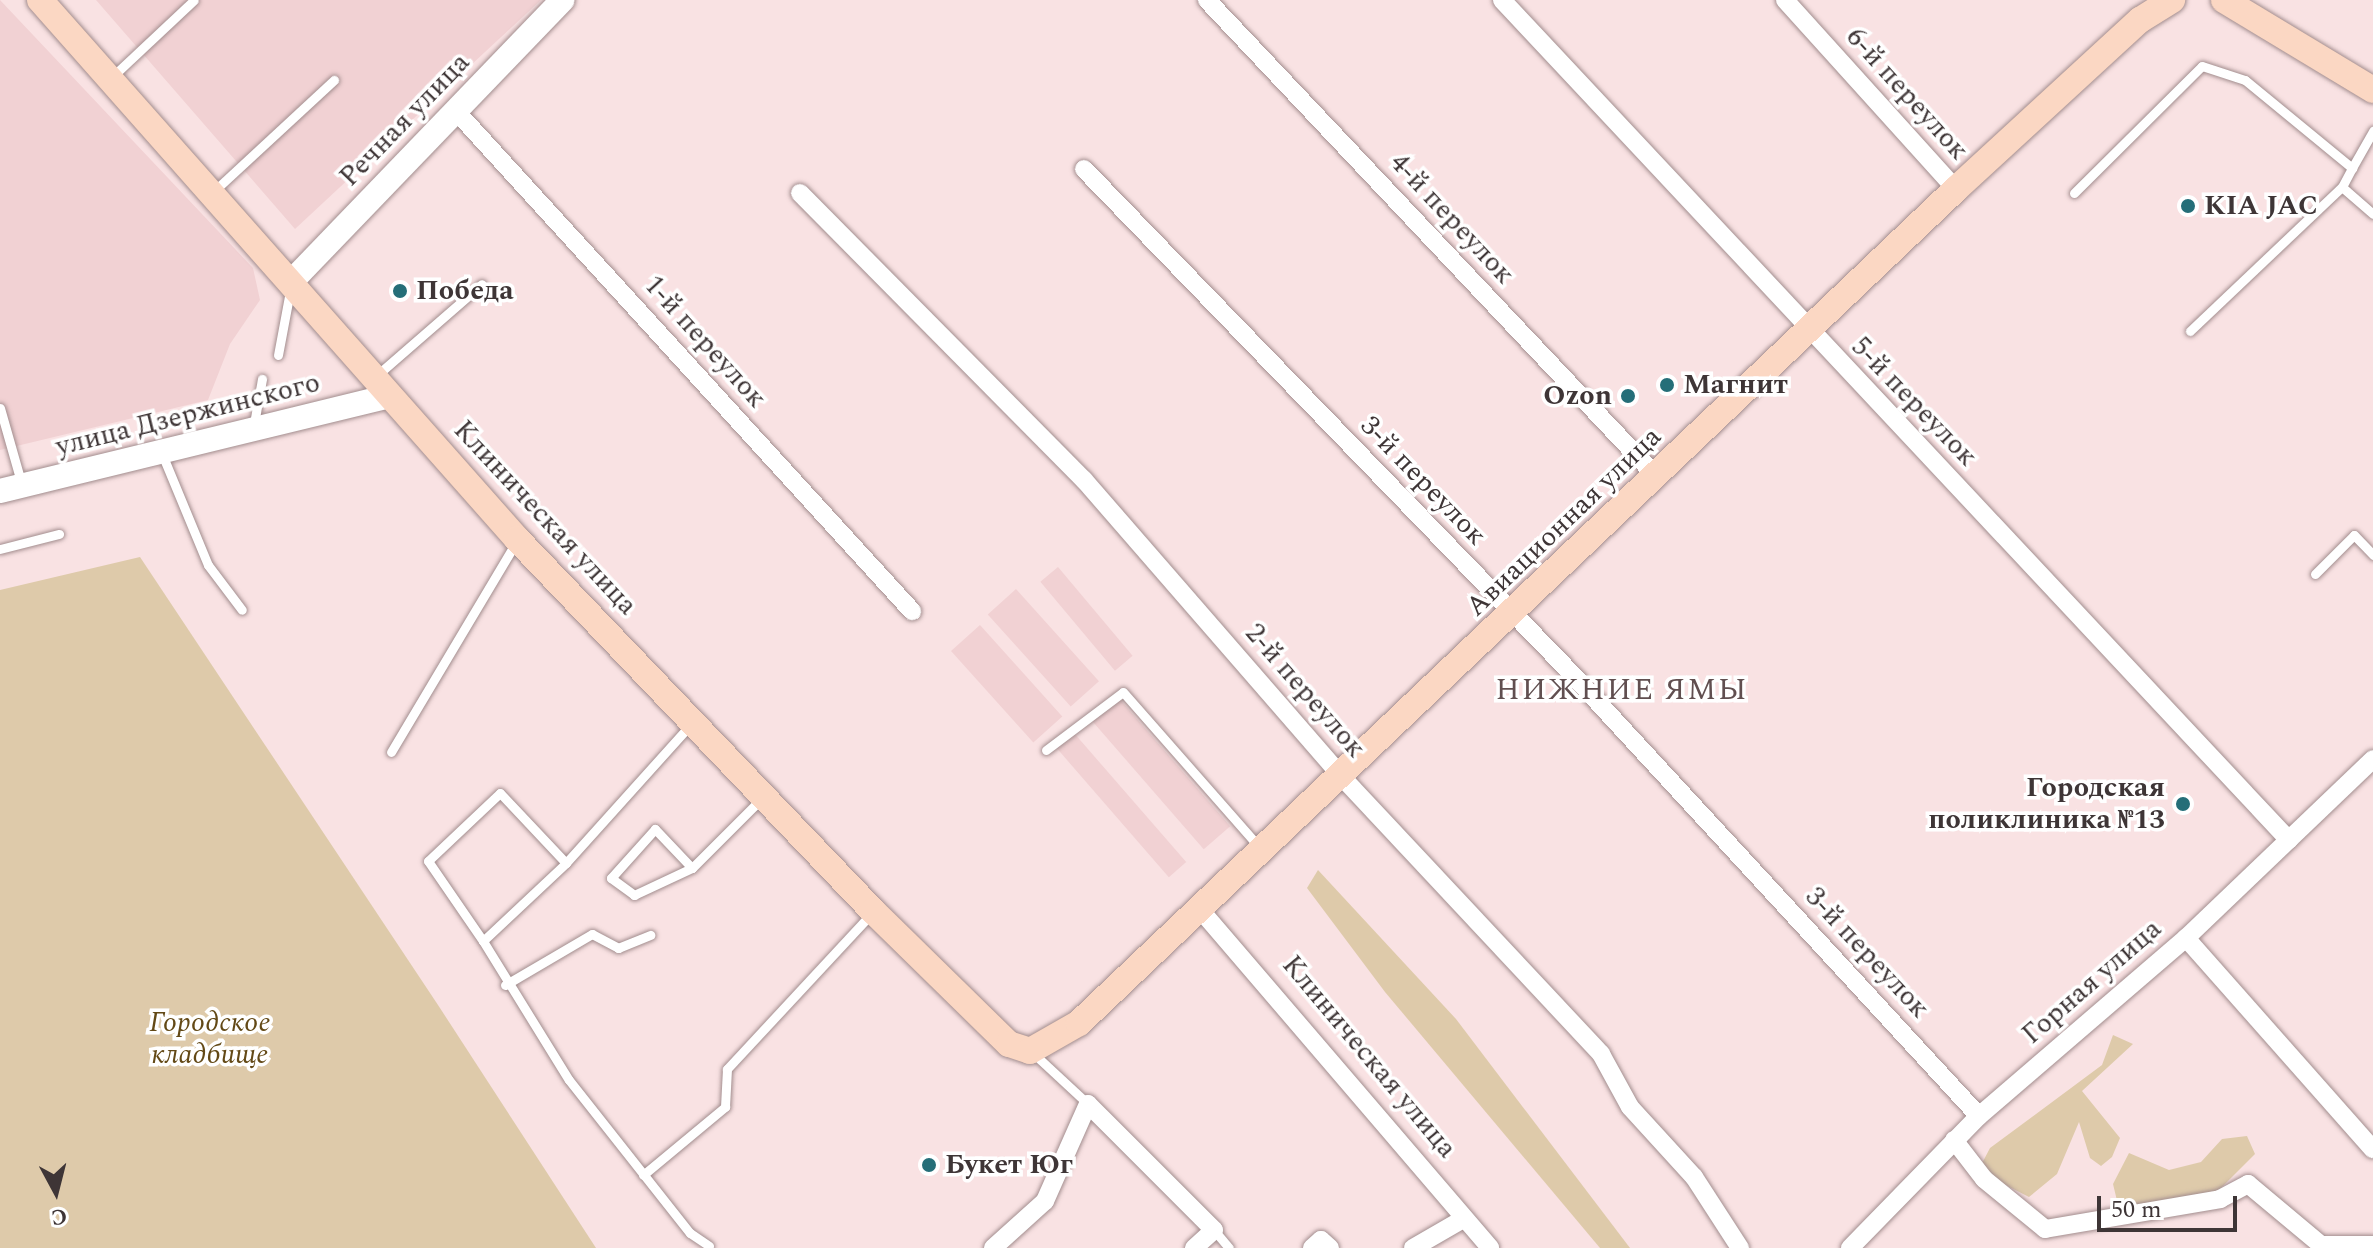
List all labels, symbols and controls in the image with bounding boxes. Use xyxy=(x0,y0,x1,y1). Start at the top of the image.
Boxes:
street label: 6-й переулок xyxy=(1839,21,1975,167)
street label: Речная улица xyxy=(333,46,477,194)
street label: 4-й переулок xyxy=(1383,146,1521,292)
place label: KIA JAC xyxy=(2204,189,2318,223)
marker: KIA JAC xyxy=(2179,197,2197,215)
street label: 1-й переулок xyxy=(637,269,773,415)
place label: Победа xyxy=(416,274,514,308)
marker: Победа xyxy=(391,282,409,300)
street label: 5-й переулок xyxy=(1844,330,1984,474)
street label: улица Дзержинского xyxy=(52,366,324,464)
place label: Магнит xyxy=(1683,368,1788,402)
marker: Магнит xyxy=(1658,376,1676,394)
place label: Ozon xyxy=(1543,379,1612,413)
marker: Ozon xyxy=(1619,387,1637,405)
street label: 3-й переулок xyxy=(1353,409,1493,553)
street label: Клиническая улица xyxy=(446,414,644,622)
street label: Авиационная улица xyxy=(1459,420,1669,624)
street label: 2-й переулок xyxy=(1238,617,1372,765)
district label: НИЖНИЕ ЯМЫ xyxy=(1495,672,1749,708)
place label: Городская поликлиника №13 xyxy=(1928,771,2165,837)
marker: Городская поликлиника №13 xyxy=(2172,793,2194,815)
street label: 3-й переулок xyxy=(1798,880,1936,1026)
street label: Горная улица xyxy=(2015,912,2169,1052)
street label: Клиническая улица xyxy=(1275,949,1463,1165)
park label: Городское кладбище xyxy=(149,1006,271,1072)
place label: Букет Юг xyxy=(945,1148,1073,1182)
north arrow xyxy=(16,1152,96,1232)
marker: Букет Юг xyxy=(920,1156,938,1174)
scale bar xyxy=(2101,1180,2241,1230)
text: 50 m xyxy=(2111,1192,2162,1228)
text: С xyxy=(49,1199,69,1234)

